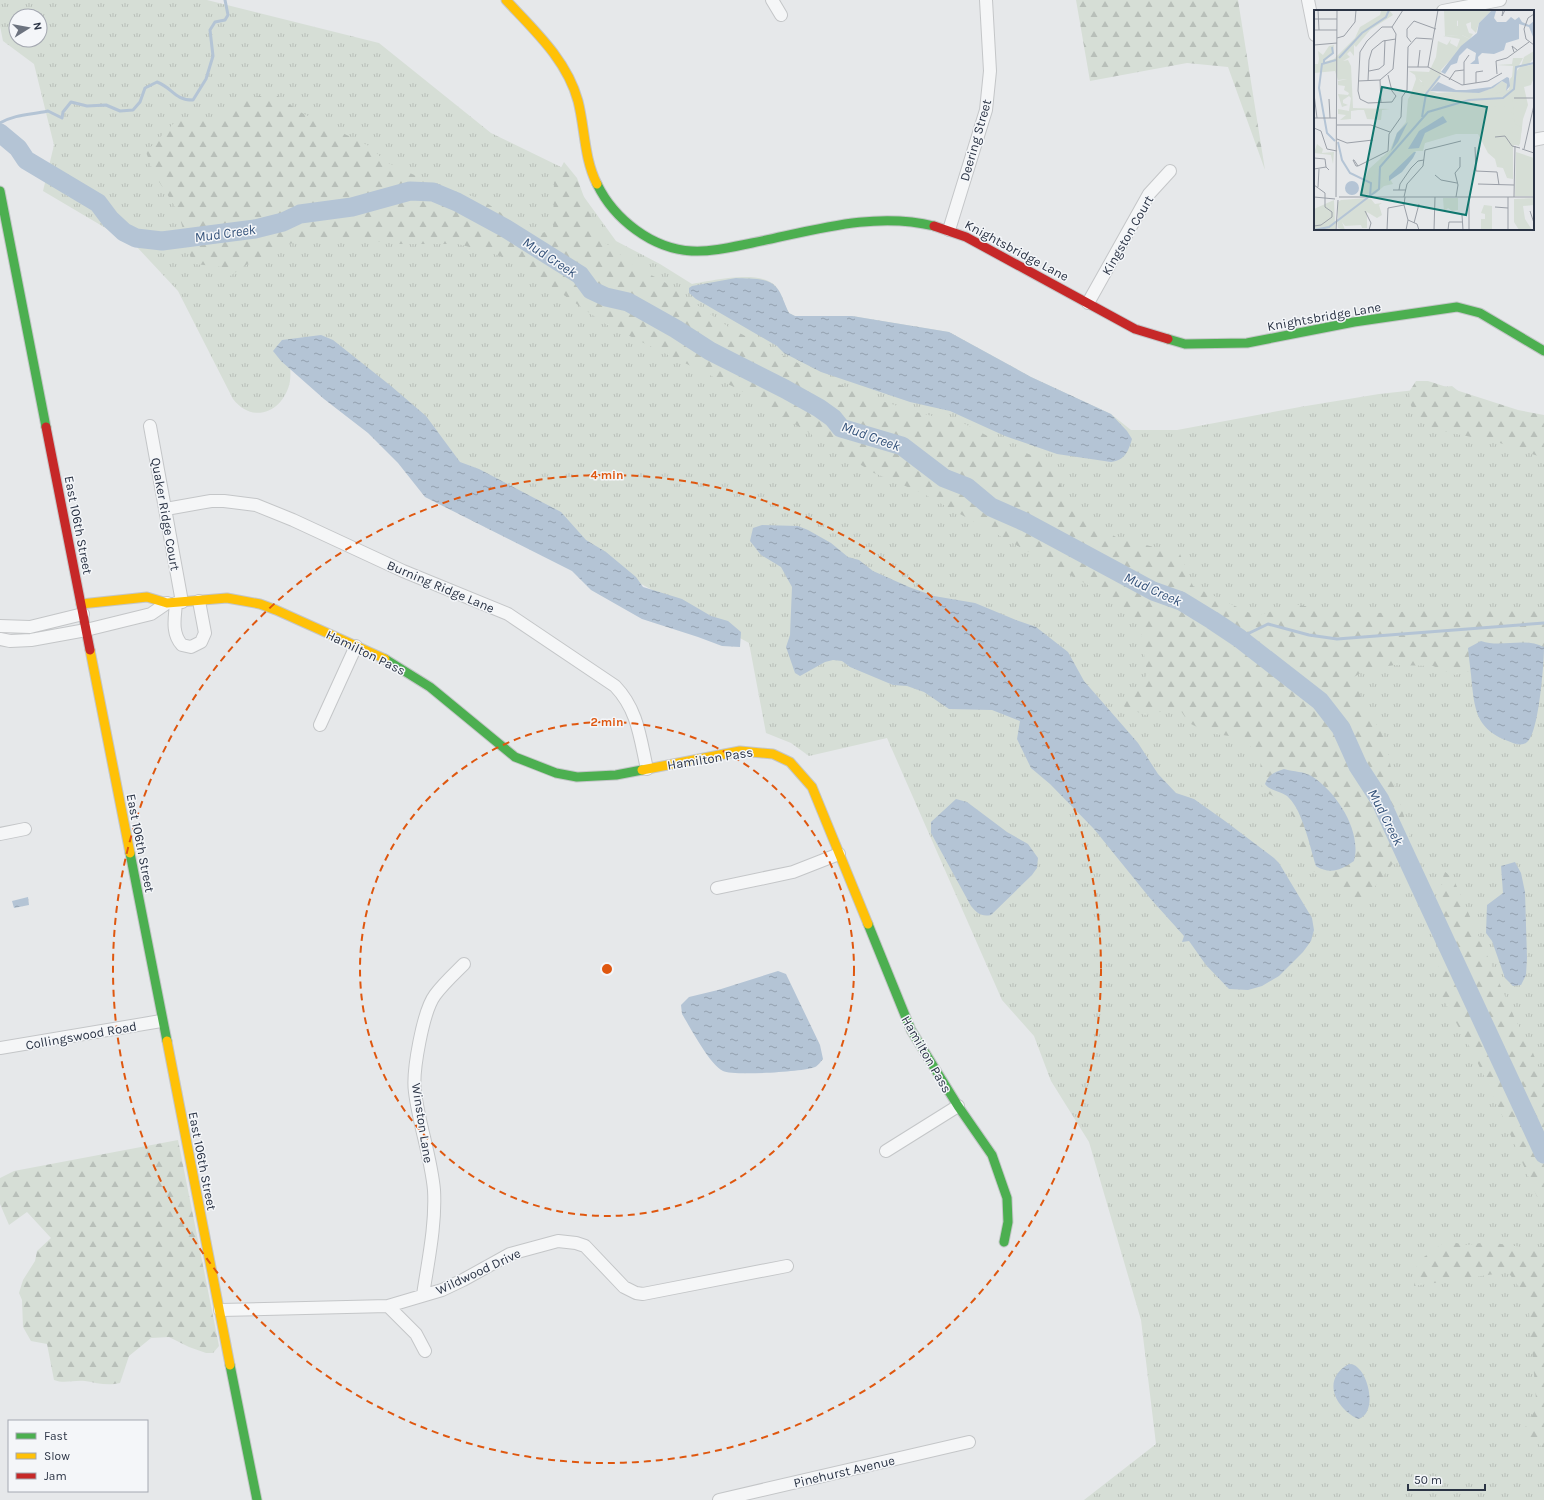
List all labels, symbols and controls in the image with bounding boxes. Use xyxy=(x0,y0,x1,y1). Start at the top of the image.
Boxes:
north arrow xyxy=(8,8,48,48)
inset map xyxy=(1314,10,1534,230)
text: N xyxy=(30,21,44,31)
street label: Deering Street xyxy=(957,97,994,183)
street label: Kingston Court xyxy=(1099,193,1156,278)
street label: Knightsbridge Lane xyxy=(962,217,1071,284)
water label: Mud Creek xyxy=(193,221,258,246)
water label: Mud Creek xyxy=(519,234,581,282)
street label: Knightsbridge Lane xyxy=(1266,299,1383,334)
water label: Mud Creek xyxy=(839,418,903,455)
street label: Quaker Ridge Court xyxy=(148,456,183,572)
text: 4 min xyxy=(591,468,623,482)
street label: East 106th Street xyxy=(62,474,95,576)
street label: Burning Ridge Lane xyxy=(385,557,497,616)
water label: Mud Creek xyxy=(1121,569,1185,611)
street label: Hamilton Pass xyxy=(324,627,408,678)
text: 2 min xyxy=(590,715,624,729)
street label: Hamilton Pass xyxy=(666,744,754,773)
water label: Mud Creek xyxy=(1364,786,1407,849)
street label: East 106th Street xyxy=(124,792,157,894)
centre of rings xyxy=(600,962,614,976)
street label: Hamilton Pass xyxy=(898,1013,955,1096)
street label: Collingswood Road xyxy=(24,1018,138,1053)
street label: Winston Lane xyxy=(409,1082,436,1164)
street label: East 106th Street xyxy=(186,1110,219,1212)
street label: Wildwood Drive xyxy=(434,1245,523,1298)
legend xyxy=(8,1420,148,1492)
text: Fast xyxy=(44,1429,68,1443)
text: Slow xyxy=(44,1449,70,1463)
street label: Pinehurst Avenue xyxy=(792,1452,897,1490)
scale bar xyxy=(1408,1466,1485,1492)
text: Jam xyxy=(44,1469,67,1483)
text: 50 m xyxy=(1414,1473,1442,1487)

